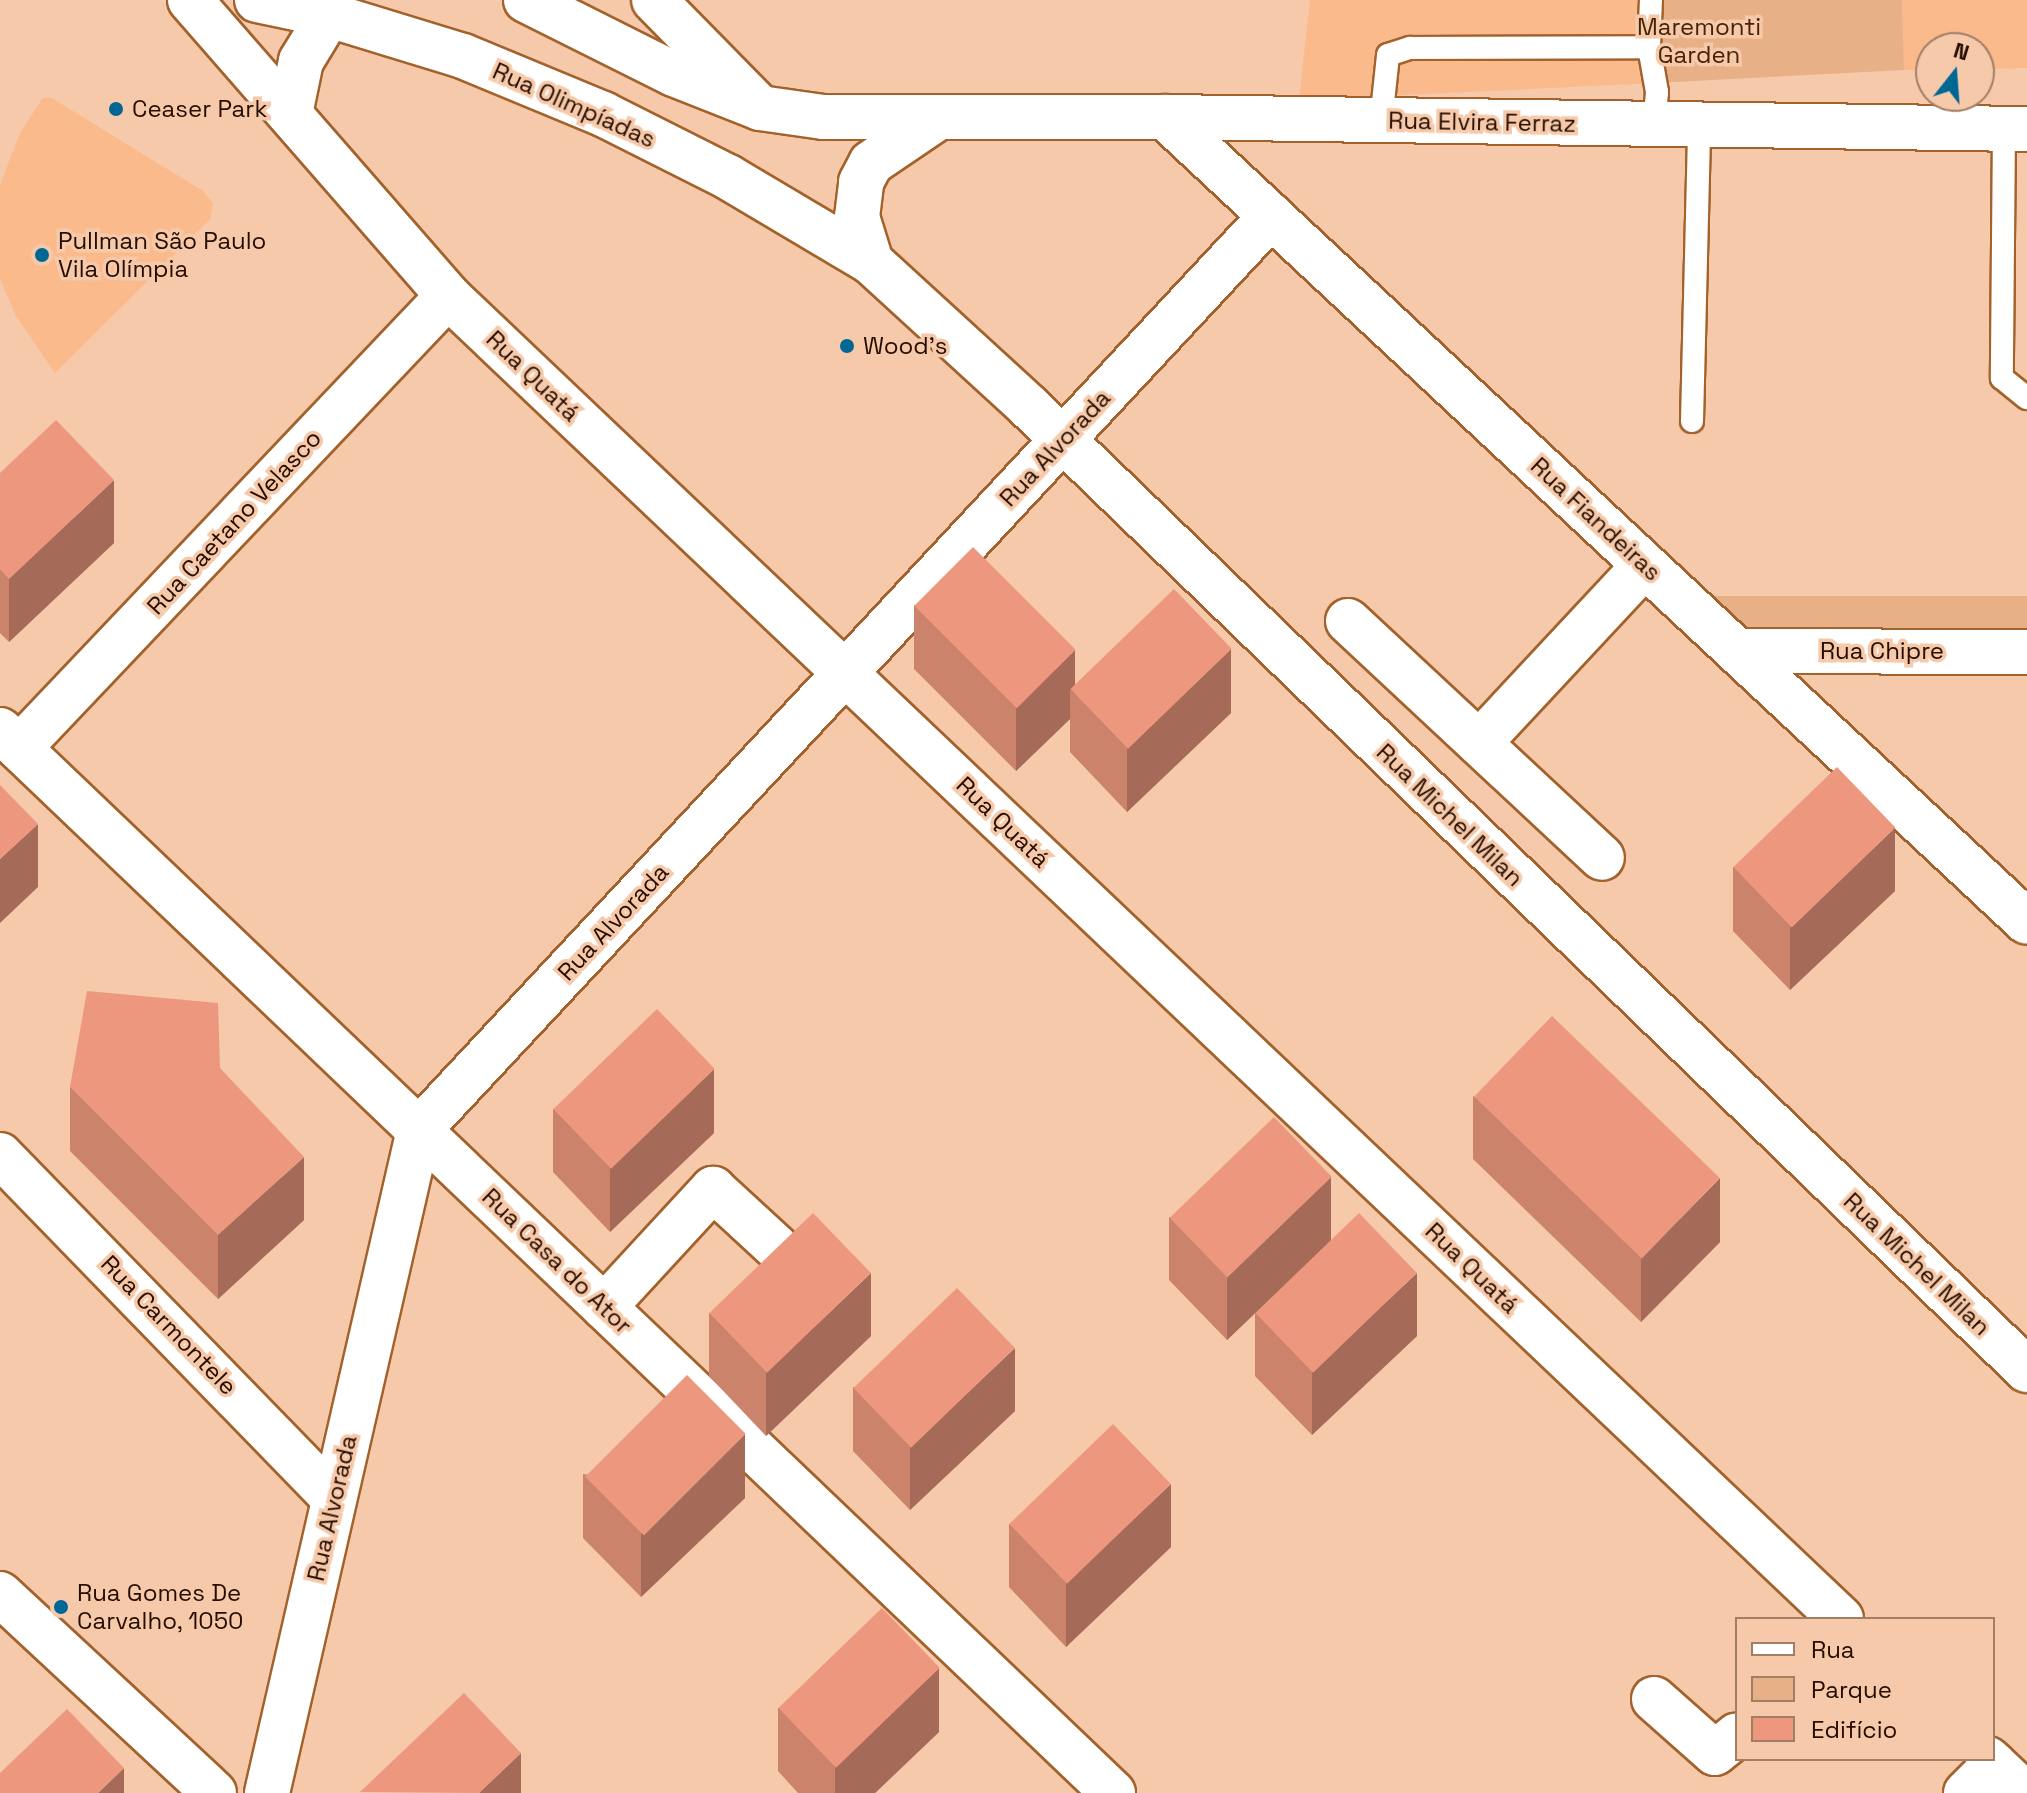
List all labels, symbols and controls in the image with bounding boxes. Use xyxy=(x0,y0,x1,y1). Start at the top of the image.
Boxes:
park label: Maremonti Garden xyxy=(1637,13,1761,69)
north arrow xyxy=(1915,32,1995,112)
text: N xyxy=(1950,35,1973,67)
street label: Rua Olimpíadas xyxy=(488,56,660,154)
place label: Ceaser Park xyxy=(132,95,267,123)
marker: Ceaser Park xyxy=(107,100,125,118)
street label: Rua Elvira Ferraz xyxy=(1388,106,1576,138)
place label: Pullman São Paulo Vila Olímpia xyxy=(58,227,266,283)
marker: Pullman São Paulo Vila Olímpia xyxy=(33,246,51,264)
street label: Rua Quatá xyxy=(480,325,586,427)
place label: Wood's xyxy=(863,332,947,360)
marker: Wood's xyxy=(838,337,856,355)
street label: Rua Alvorada xyxy=(994,384,1116,512)
street label: Rua Caetano Velasco xyxy=(141,424,327,620)
street label: Rua Fiandeiras xyxy=(1525,451,1667,587)
street label: Rua Chipre xyxy=(1820,637,1944,665)
street label: Rua Michel Milan xyxy=(1371,738,1529,892)
street label: Rua Quatá xyxy=(950,771,1056,873)
street label: Rua Alvorada xyxy=(552,858,674,986)
street label: Rua Casa do Ator xyxy=(476,1182,638,1340)
street label: Rua Michel Milan xyxy=(1838,1187,1996,1341)
street label: Rua Quatá xyxy=(1419,1217,1525,1319)
street label: Rua Carmontele xyxy=(95,1249,243,1401)
street label: Rua Alvorada xyxy=(301,1432,363,1584)
place label: Rua Gomes De Carvalho, 1050 xyxy=(77,1579,244,1635)
marker: Rua Gomes De Carvalho, 1050 xyxy=(52,1598,70,1616)
legend xyxy=(1735,1617,1995,1761)
text: Rua xyxy=(1811,1634,1855,1665)
text: Parque xyxy=(1811,1674,1892,1705)
text: Edifício xyxy=(1811,1714,1897,1745)

